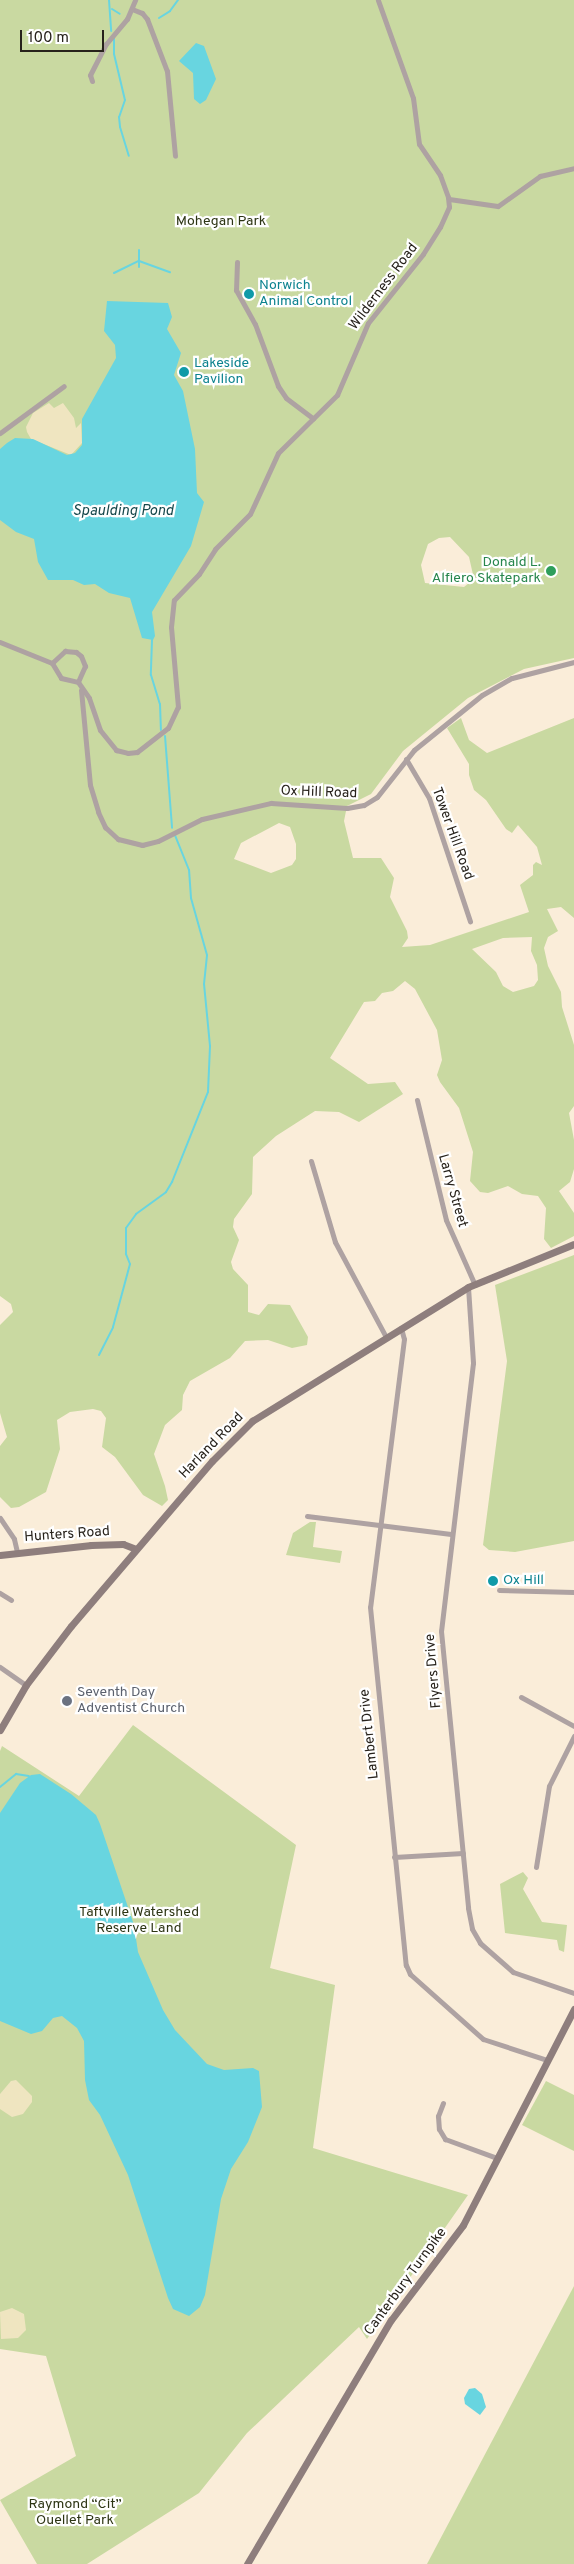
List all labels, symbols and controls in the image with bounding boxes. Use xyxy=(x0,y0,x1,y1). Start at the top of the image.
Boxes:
scale bar xyxy=(22,20,106,52)
text: 100 m xyxy=(28,29,69,48)
park label: Mohegan Park xyxy=(176,214,266,230)
street label: Wilderness Road xyxy=(346,240,422,334)
place label: Norwich Animal Control xyxy=(259,278,352,310)
marker: Norwich Animal Control xyxy=(243,288,255,300)
place label: Lakeside Pavilion xyxy=(194,356,249,388)
marker: Lakeside Pavilion xyxy=(178,366,190,378)
water label: Spaulding Pond xyxy=(72,503,174,521)
place label: Donald L. Alfiero Skatepark xyxy=(432,555,541,588)
marker: Donald L. Alfiero Skatepark xyxy=(545,565,557,577)
street label: Ox Hill Road xyxy=(280,783,358,803)
street label: Tower Hill Road xyxy=(427,785,477,883)
street label: Larry Street xyxy=(434,1152,470,1230)
street label: Harland Road xyxy=(176,1410,248,1482)
street label: Hunters Road xyxy=(24,1524,110,1546)
place label: Ox Hill xyxy=(503,1573,544,1589)
marker: Ox Hill xyxy=(487,1575,499,1587)
street label: Flyers Drive xyxy=(422,1633,446,1709)
place label: Seventh Day Adventist Church xyxy=(77,1685,185,1718)
street label: Lambert Drive xyxy=(357,1688,383,1780)
marker: Seventh Day Adventist Church xyxy=(61,1695,73,1707)
park label: Taftville Watershed Reserve Land xyxy=(79,1905,199,1938)
street label: Canterbury Turnpike xyxy=(361,2225,451,2339)
park label: Raymond “Cit” Ouellet Park xyxy=(28,2497,122,2530)

